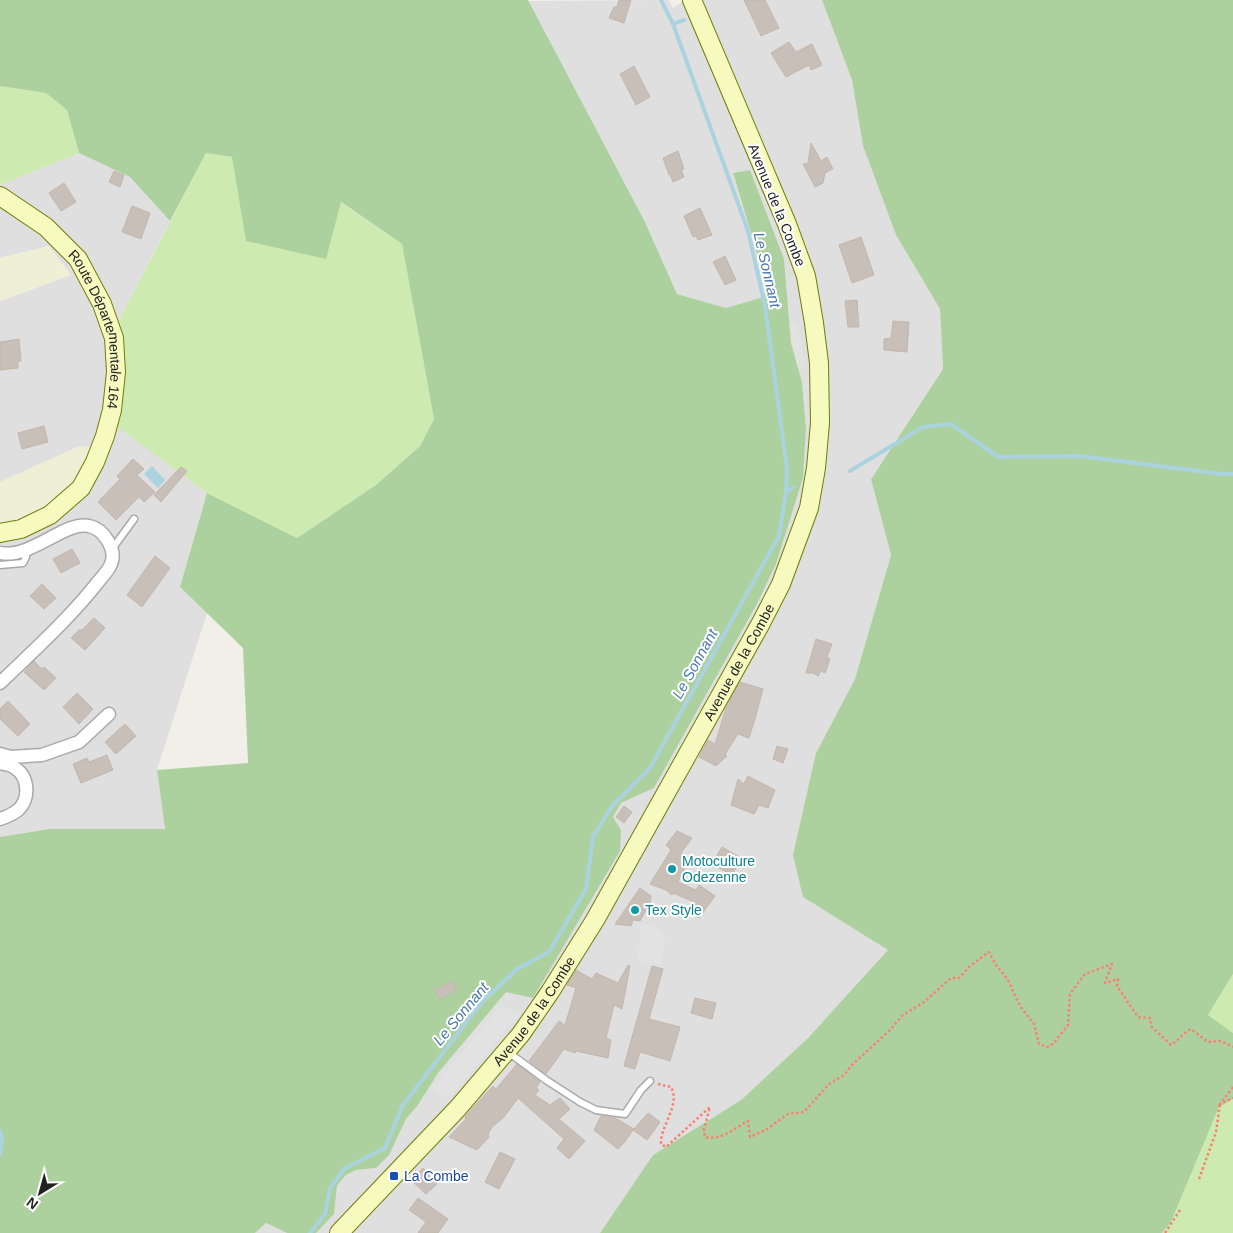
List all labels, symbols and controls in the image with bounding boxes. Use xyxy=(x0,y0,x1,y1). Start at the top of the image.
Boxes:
street label: Avenue de la Combe xyxy=(745,142,809,269)
water label: Le Sonnant xyxy=(751,231,785,310)
street label: Route Départementale 164 xyxy=(65,246,124,410)
street label: Avenue de la Combe xyxy=(700,601,778,723)
water label: Le Sonnant xyxy=(669,625,721,701)
place label: Motoculture Odezenne xyxy=(682,853,755,885)
marker: Motoculture Odezenne xyxy=(666,863,678,875)
place label: Tex Style xyxy=(645,902,702,918)
marker: Tex Style xyxy=(629,904,641,916)
street label: Avenue de la Combe xyxy=(490,953,578,1069)
water label: Le Sonnant xyxy=(429,978,492,1049)
north arrow xyxy=(15,1168,65,1218)
place label: La Combe xyxy=(404,1168,469,1184)
marker: La Combe xyxy=(388,1170,400,1182)
text: N xyxy=(23,1194,41,1213)

